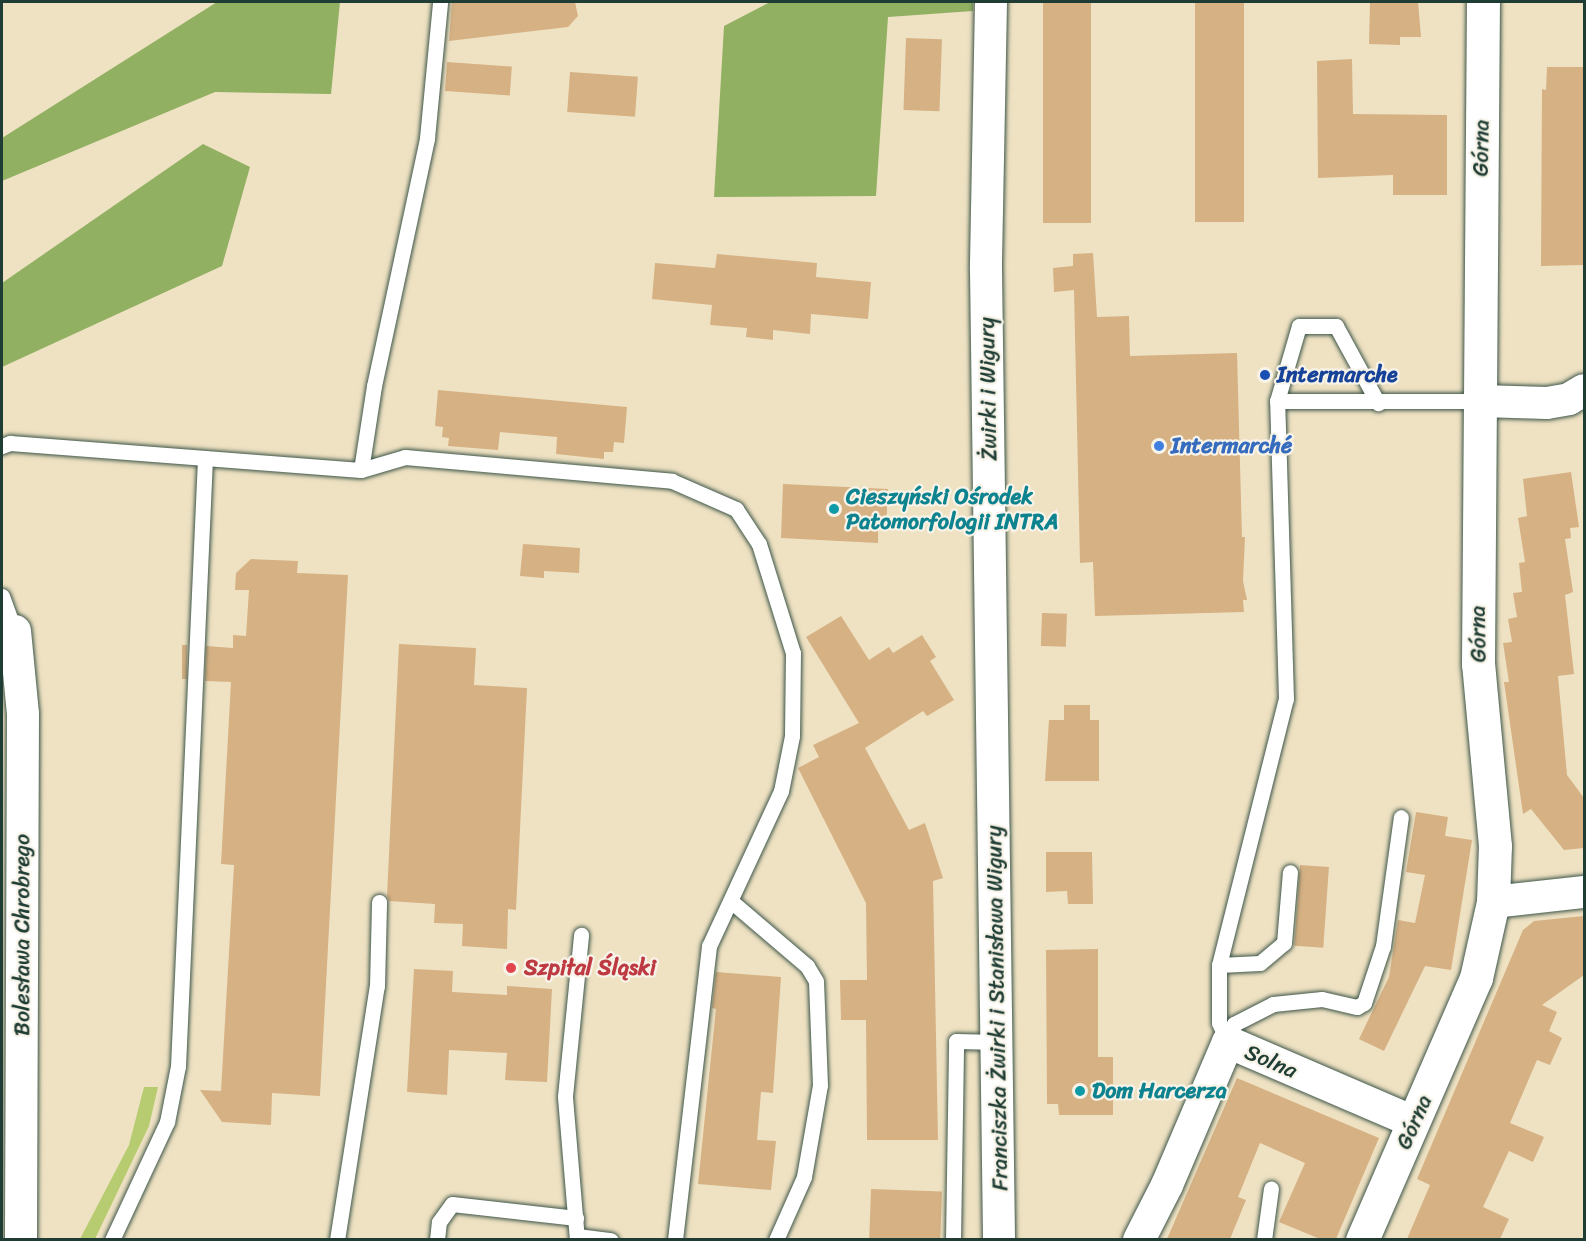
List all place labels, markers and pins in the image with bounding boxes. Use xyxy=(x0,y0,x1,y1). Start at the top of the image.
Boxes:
place label: Intermarche xyxy=(1277,362,1398,388)
marker: Intermarche xyxy=(1258,368,1272,382)
place label: Intermarché xyxy=(1171,433,1292,459)
marker: Intermarché xyxy=(1152,439,1166,453)
place label: Cieszyński Ośrodek Patomorfologii INTRA xyxy=(846,483,1058,534)
marker: Cieszyński Ośrodek Patomorfologii INTRA xyxy=(827,502,841,516)
place label: Szpital Śląski xyxy=(524,955,657,981)
marker: Szpital Śląski xyxy=(502,959,520,977)
place label: Dom Harcerza xyxy=(1092,1078,1227,1104)
marker: Dom Harcerza xyxy=(1073,1084,1087,1098)

